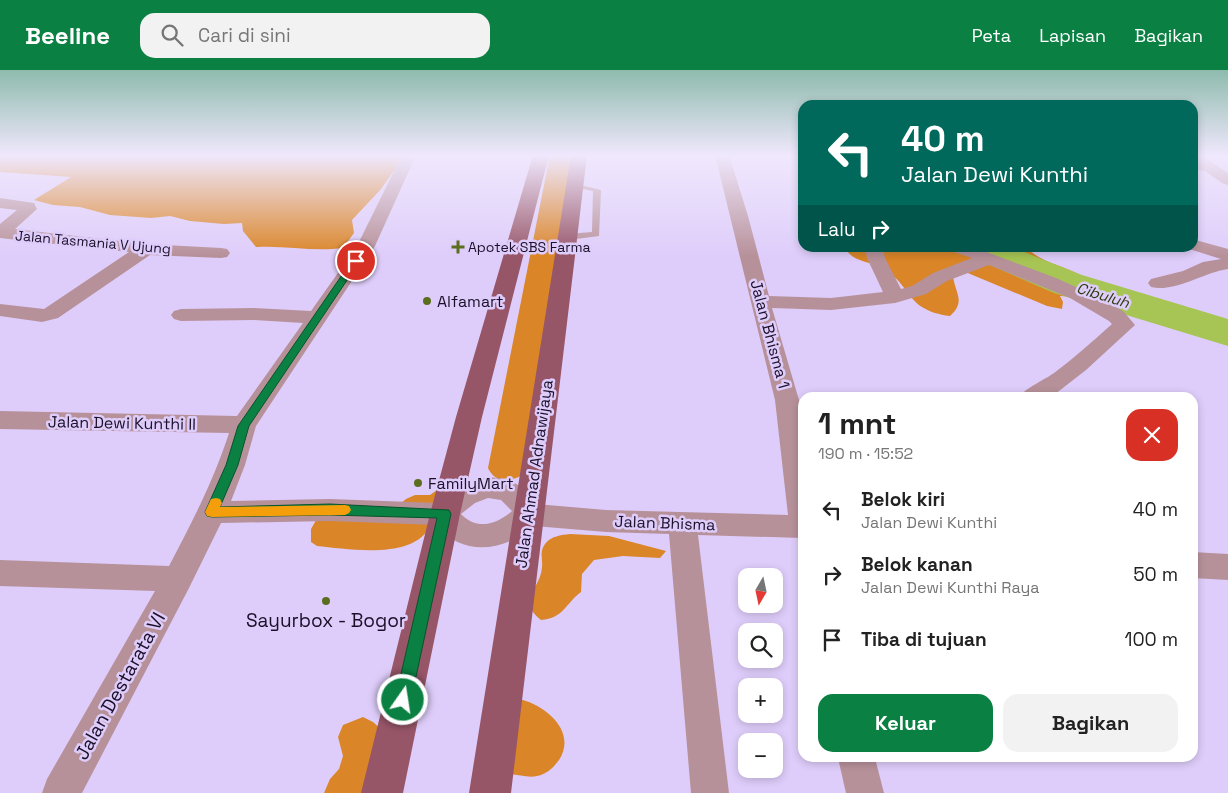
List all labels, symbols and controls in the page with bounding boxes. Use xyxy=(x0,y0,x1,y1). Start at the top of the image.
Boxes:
search box xyxy=(140,13,490,58)
text: Beeline xyxy=(25,20,110,51)
icon: search xyxy=(158,21,186,49)
text: Cari di sini xyxy=(198,23,291,48)
text: Peta xyxy=(972,24,1011,47)
text: Lapisan xyxy=(1039,24,1106,47)
text: Bagikan xyxy=(1134,24,1203,47)
text: 40 m xyxy=(901,117,985,161)
icon: left xyxy=(818,120,883,185)
text: Jalan Dewi Kunthi xyxy=(901,160,1088,188)
icon: right xyxy=(866,215,894,243)
text: Lalu xyxy=(818,217,856,242)
street label: Jalan Tasmania V Ujung xyxy=(14,226,172,258)
place label: Apotek SBS Farma xyxy=(468,238,591,256)
pin xyxy=(335,240,377,282)
marker: Apotek SBS Farma xyxy=(452,241,464,253)
icon: arrive xyxy=(342,247,370,275)
street label: Jalan Bhisma 1 xyxy=(745,277,795,391)
water label: Cibuluh xyxy=(1074,278,1132,312)
place label: Alfamart xyxy=(437,291,503,312)
marker: Alfamart xyxy=(421,295,433,307)
street label: Jalan Ahmad Adnawijaya xyxy=(510,379,558,569)
text: 1 mnt xyxy=(818,404,897,443)
button: close xyxy=(1126,409,1178,461)
street label: Jalan Dewi Kunthi II xyxy=(48,411,196,435)
text: 190 m · 15:52 xyxy=(818,443,913,464)
place label: FamilyMart xyxy=(428,473,514,494)
marker: FamilyMart xyxy=(412,477,424,489)
text: Belok kiri xyxy=(861,487,945,512)
icon: left xyxy=(818,496,846,524)
text: 40 m xyxy=(1133,497,1178,522)
street label: Jalan Bhisma xyxy=(614,511,716,535)
text: Jalan Dewi Kunthi xyxy=(861,512,997,533)
text: Belok kanan xyxy=(861,552,973,577)
icon: right xyxy=(818,561,846,589)
text: 50 m xyxy=(1133,562,1178,587)
north arrow xyxy=(738,568,782,612)
map controls xyxy=(738,568,783,778)
text: Jalan Dewi Kunthi Raya xyxy=(861,577,1039,598)
marker: Sayurbox - Bogor xyxy=(320,595,332,607)
street label: Jalan Destarata VI xyxy=(69,608,171,764)
place label: Sayurbox - Bogor xyxy=(246,608,406,633)
button: search xyxy=(738,623,783,668)
icon: arrive xyxy=(818,626,846,654)
text: Tiba di tujuan xyxy=(861,627,987,652)
text: 100 m xyxy=(1124,627,1178,652)
position arrow xyxy=(376,673,428,725)
button: + xyxy=(738,678,783,723)
button: Keluar xyxy=(818,694,993,752)
button: Bagikan xyxy=(1003,694,1178,752)
button: − xyxy=(738,733,783,778)

